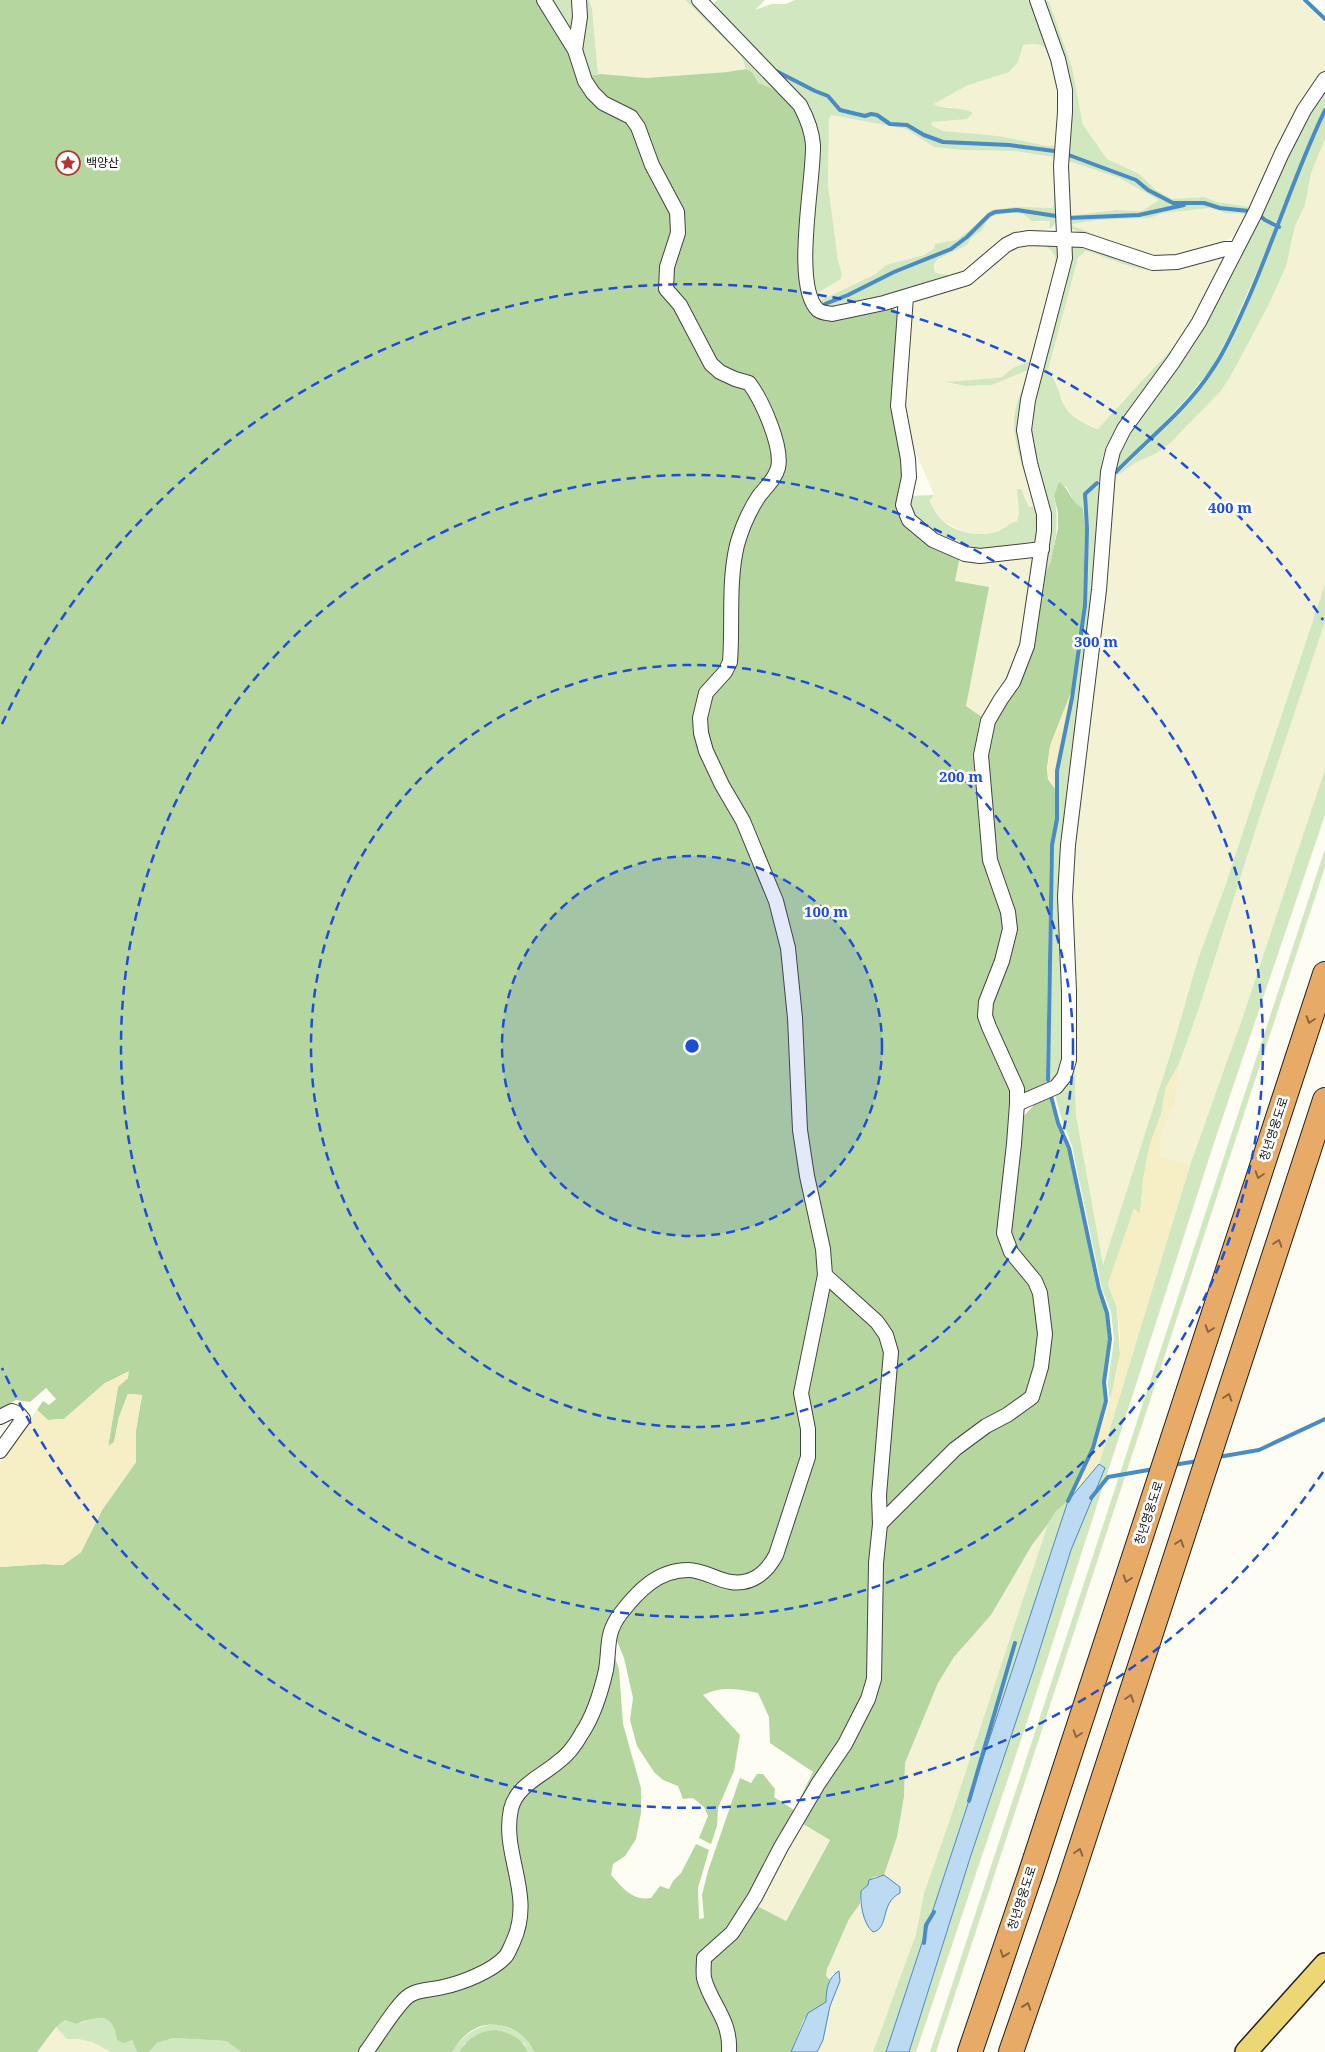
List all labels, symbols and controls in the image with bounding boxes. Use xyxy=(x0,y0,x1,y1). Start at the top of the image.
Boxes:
place icon: 백양산 xyxy=(55,150,81,176)
place label: 백양산 xyxy=(86,154,119,171)
text: 400 m xyxy=(1208,497,1252,517)
text: 300 m xyxy=(1074,631,1118,651)
text: 200 m xyxy=(939,766,983,786)
text: 100 m xyxy=(804,901,848,921)
one-way arrow xyxy=(1306,1016,1316,1024)
centre of rings xyxy=(683,1037,701,1055)
street label: 청년영웅도로 xyxy=(1255,1095,1292,1163)
one-way arrow xyxy=(1255,1170,1265,1179)
one-way arrow xyxy=(1272,1239,1282,1248)
one-way arrow xyxy=(1205,1325,1215,1333)
one-way arrow xyxy=(1222,1394,1232,1402)
street label: 청년영웅도로 xyxy=(1130,1479,1167,1547)
one-way arrow xyxy=(1174,1539,1184,1548)
one-way arrow xyxy=(1123,1574,1133,1583)
one-way arrow xyxy=(1124,1694,1134,1702)
one-way arrow xyxy=(1072,1729,1082,1737)
one-way arrow xyxy=(1073,1848,1083,1857)
street label: 청년영웅도로 xyxy=(1003,1864,1040,1932)
one-way arrow xyxy=(999,1950,1009,1958)
one-way arrow xyxy=(1021,2002,1031,2011)

